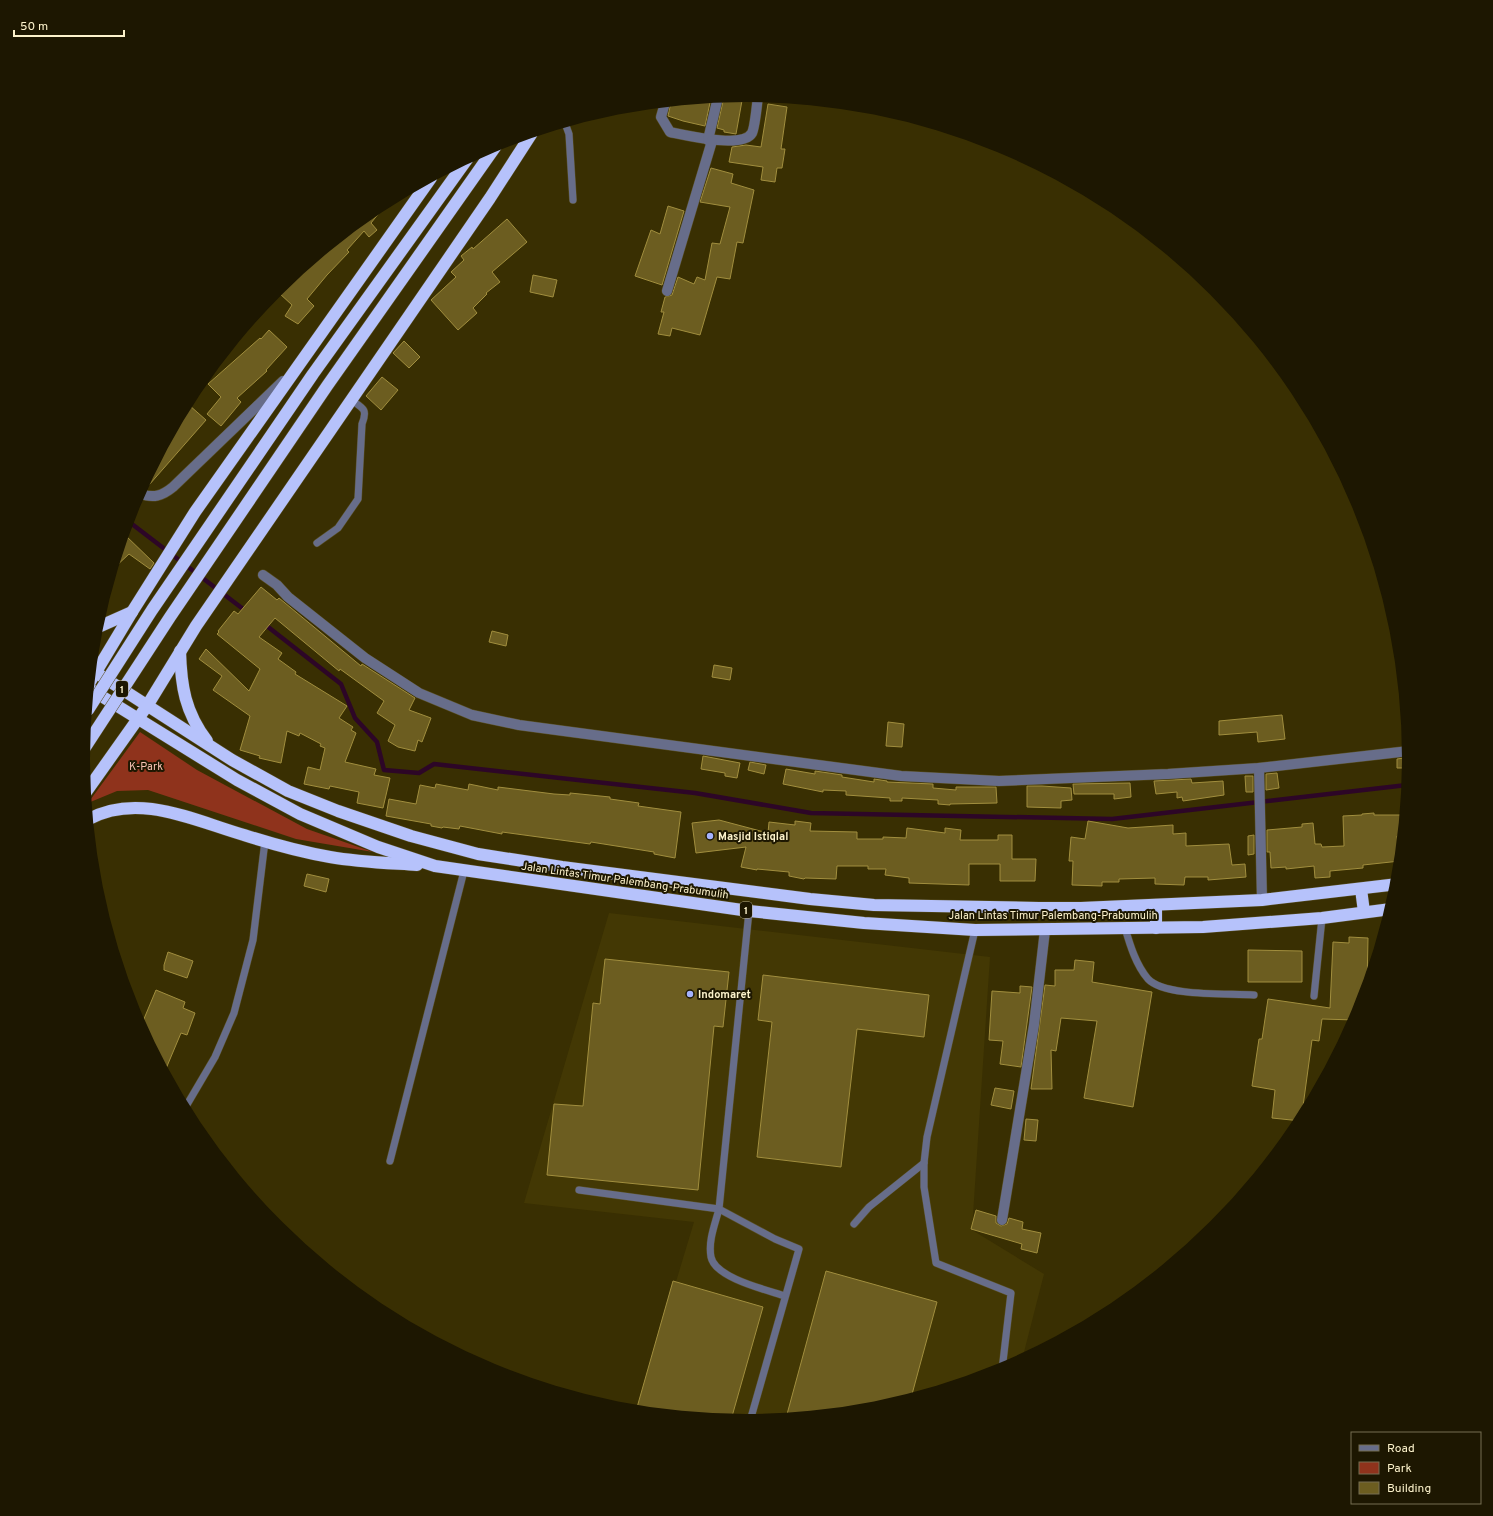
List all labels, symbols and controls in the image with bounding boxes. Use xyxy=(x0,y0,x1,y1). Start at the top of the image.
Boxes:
scale bar xyxy=(14,12,124,38)
text: 50 m xyxy=(20,19,48,35)
road number: 1 xyxy=(116,681,128,697)
park label: K-Park xyxy=(129,760,163,774)
place label: Masjid Istiqlal xyxy=(718,830,788,844)
marker: Masjid Istiqlal xyxy=(705,831,715,841)
street label: Jalan Lintas Timur Palembang-Prabumulih xyxy=(520,859,730,903)
road number: 1 xyxy=(740,902,752,918)
street label: Jalan Lintas Timur Palembang-Prabumulih xyxy=(948,909,1158,923)
place label: Indomaret xyxy=(698,988,751,1002)
marker: Indomaret xyxy=(685,989,695,999)
legend xyxy=(1351,1432,1481,1504)
text: Road xyxy=(1387,1441,1415,1457)
text: Park xyxy=(1387,1461,1412,1477)
text: Building xyxy=(1387,1481,1431,1497)

